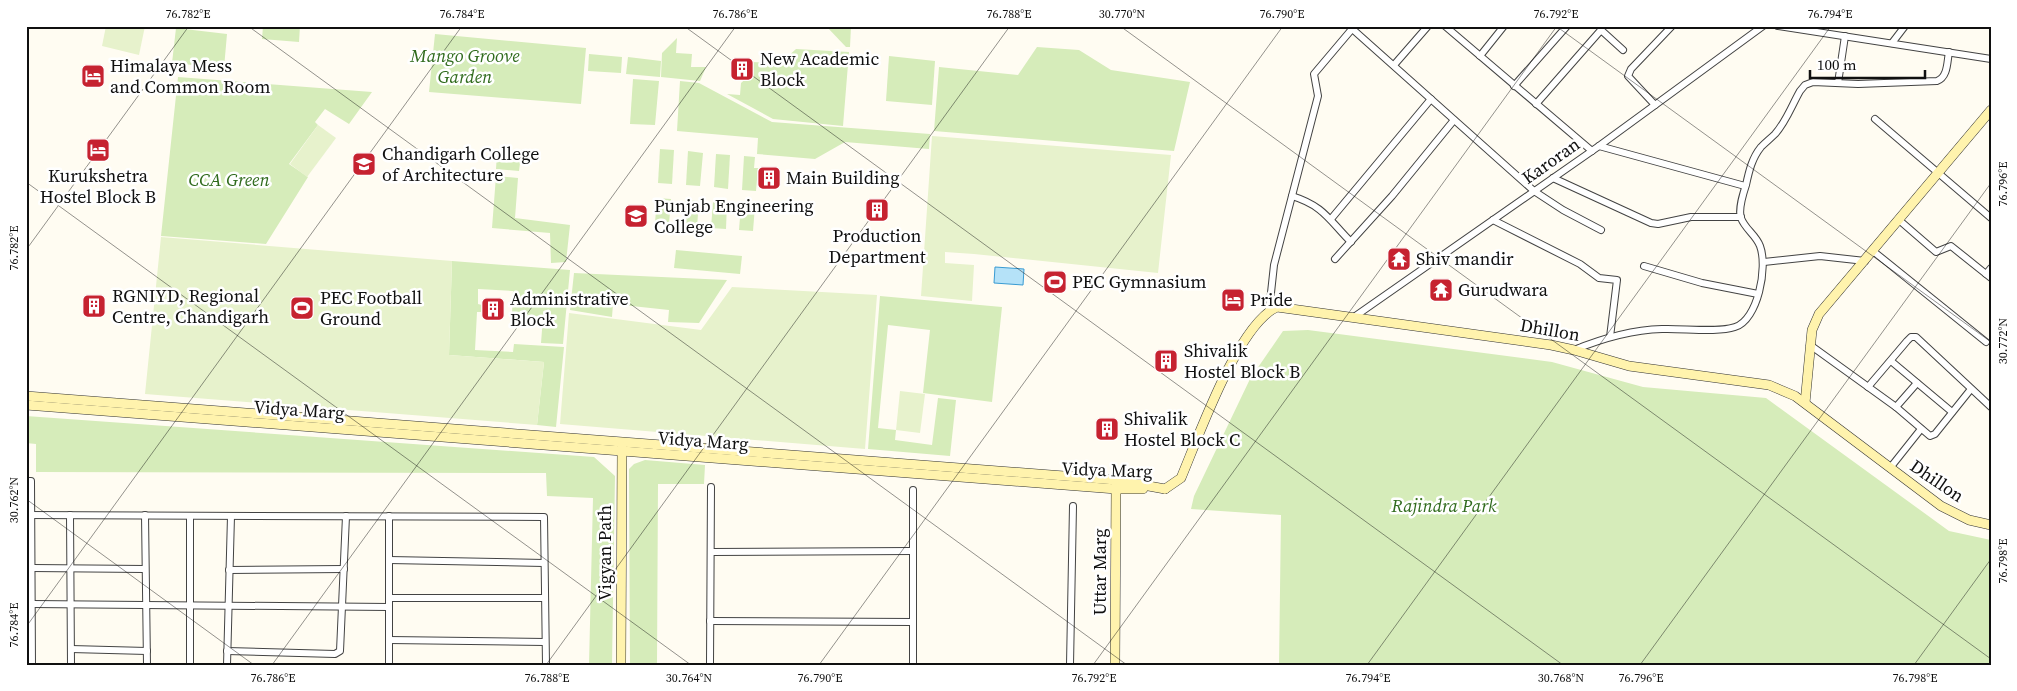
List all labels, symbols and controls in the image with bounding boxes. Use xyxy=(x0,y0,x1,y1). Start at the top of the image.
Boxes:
text: 76.782°E xyxy=(166,6,210,22)
text: 76.784°E xyxy=(440,6,484,22)
text: 76.786°E xyxy=(713,6,757,22)
text: 76.788°E xyxy=(987,6,1031,22)
text: 30.770°N xyxy=(1099,6,1145,22)
text: 76.790°E xyxy=(1260,6,1304,22)
text: 76.792°E xyxy=(1534,6,1578,22)
text: 76.794°E xyxy=(1808,6,1852,22)
park label: Mango Groove Garden xyxy=(409,43,520,89)
place label: New Academic Block xyxy=(760,46,879,92)
scale bar xyxy=(1810,48,1924,80)
place label: Himalaya Mess and Common Room xyxy=(110,53,271,99)
text: 100 m xyxy=(1817,54,1857,75)
building icon: New Academic Block xyxy=(729,56,755,82)
hotel icon: Himalaya Mess and Common Room xyxy=(80,63,106,89)
street label: Karoran xyxy=(1517,131,1585,190)
hotel icon: Kurukshetra Hostel Block B xyxy=(85,137,111,163)
place label: Chandigarh College of Architecture xyxy=(382,141,539,187)
school or university icon: Chandigarh College of Architecture xyxy=(351,151,377,177)
text: 76.796°E xyxy=(1995,162,2011,206)
place label: Kurukshetra Hostel Block B xyxy=(40,163,156,209)
building icon: Main Building xyxy=(756,165,782,191)
place label: Main Building xyxy=(786,165,900,190)
park label: CCA Green xyxy=(188,167,270,192)
place label: Punjab Engineering College xyxy=(654,193,814,239)
building icon: Production Department xyxy=(864,197,890,223)
school or university icon: Punjab Engineering College xyxy=(623,203,649,229)
place label: Production Department xyxy=(828,223,926,269)
text: 76.782°E xyxy=(6,226,22,270)
temple icon: Shiv mandir xyxy=(1386,246,1412,272)
place label: Shiv mandir xyxy=(1416,246,1514,271)
sports icon: PEC Gymnasium xyxy=(1042,269,1068,295)
place label: PEC Gymnasium xyxy=(1072,269,1207,294)
temple icon: Gurudwara xyxy=(1428,277,1454,303)
place label: Gurudwara xyxy=(1458,277,1549,302)
place label: RGNIYD, Regional Centre, Chandigarh xyxy=(112,283,269,329)
place label: PEC Football Ground xyxy=(320,285,422,331)
place label: Administrative Block xyxy=(510,286,629,332)
hotel icon: Pride xyxy=(1220,287,1246,313)
place label: Pride xyxy=(1250,287,1293,312)
building icon: RGNIYD, Regional Centre, Chandigarh xyxy=(81,293,107,319)
sports icon: PEC Football Ground xyxy=(289,295,315,321)
building icon: Administrative Block xyxy=(480,296,506,322)
street label: Dhillon xyxy=(1518,312,1582,347)
text: 30.772°N xyxy=(1995,318,2011,364)
place label: Shivalik Hostel Block B xyxy=(1184,338,1300,384)
building icon: Shivalik Hostel Block B xyxy=(1153,348,1179,374)
street label: Vidya Marg xyxy=(253,394,345,425)
place label: Shivalik Hostel Block C xyxy=(1124,406,1240,452)
building icon: Shivalik Hostel Block C xyxy=(1094,416,1120,442)
street label: Vidya Marg xyxy=(657,425,749,456)
street label: Dhillon xyxy=(1905,453,1969,508)
street label: Vidya Marg xyxy=(1061,455,1153,484)
text: 30.762°N xyxy=(6,477,22,523)
park label: Rajindra Park xyxy=(1391,493,1497,518)
street label: Vigyan Path xyxy=(592,505,617,601)
street label: Uttar Marg xyxy=(1087,528,1112,616)
text: 76.798°E xyxy=(1995,539,2011,583)
text: 76.784°E xyxy=(6,603,22,647)
text: 76.786°E xyxy=(251,670,295,686)
text: 76.788°E xyxy=(525,670,569,686)
text: 30.764°N xyxy=(666,670,712,686)
text: 76.790°E xyxy=(798,670,842,686)
text: 76.792°E xyxy=(1072,670,1116,686)
text: 76.794°E xyxy=(1346,670,1390,686)
text: 30.768°N xyxy=(1538,670,1584,686)
text: 76.796°E xyxy=(1619,670,1663,686)
text: 76.798°E xyxy=(1893,670,1937,686)

